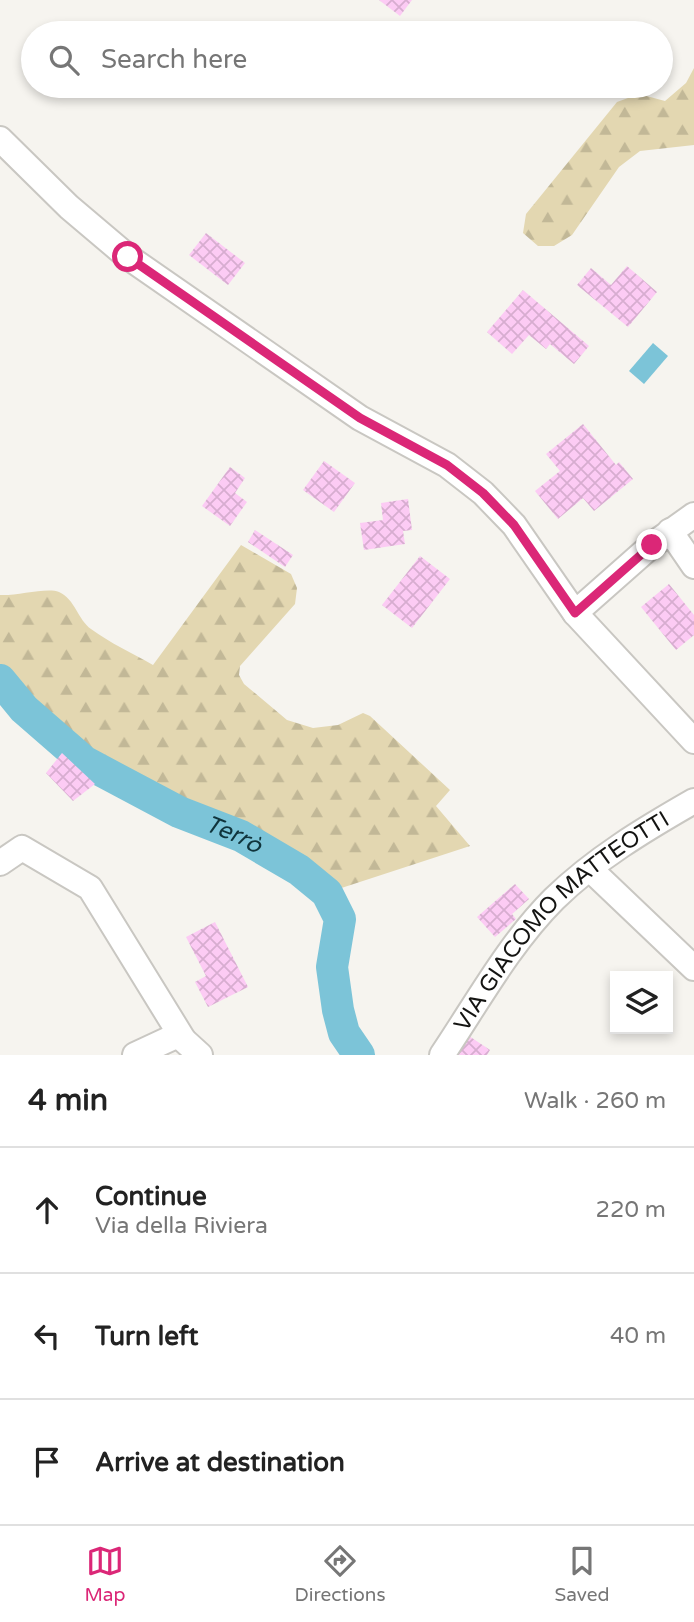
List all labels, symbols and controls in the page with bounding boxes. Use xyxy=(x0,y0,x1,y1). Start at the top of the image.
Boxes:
search box xyxy=(21,21,673,98)
icon: search xyxy=(45,41,83,79)
text: Search here xyxy=(101,44,247,75)
route start xyxy=(112,241,143,272)
route end xyxy=(636,529,667,560)
street label: VIA GIACOMO MATTEOTTI xyxy=(448,806,675,1037)
water label: Terrò xyxy=(201,810,268,861)
map controls xyxy=(610,971,673,1034)
button: layers xyxy=(610,971,673,1034)
text: 4 min xyxy=(28,1082,108,1119)
text: Walk · 260 m xyxy=(524,1087,666,1115)
text: Continue xyxy=(95,1181,207,1212)
icon: ahead xyxy=(28,1191,66,1229)
text: 220 m xyxy=(596,1196,666,1224)
text: Via della Riviera xyxy=(95,1212,268,1240)
icon: left xyxy=(28,1317,66,1355)
text: Turn left xyxy=(95,1321,198,1352)
text: 40 m xyxy=(610,1322,666,1350)
icon: arrive xyxy=(28,1443,66,1481)
text: Arrive at destination xyxy=(95,1447,345,1478)
tab: Map xyxy=(85,1542,126,1606)
tab: Directions xyxy=(295,1542,386,1606)
tab: Saved xyxy=(555,1542,609,1606)

